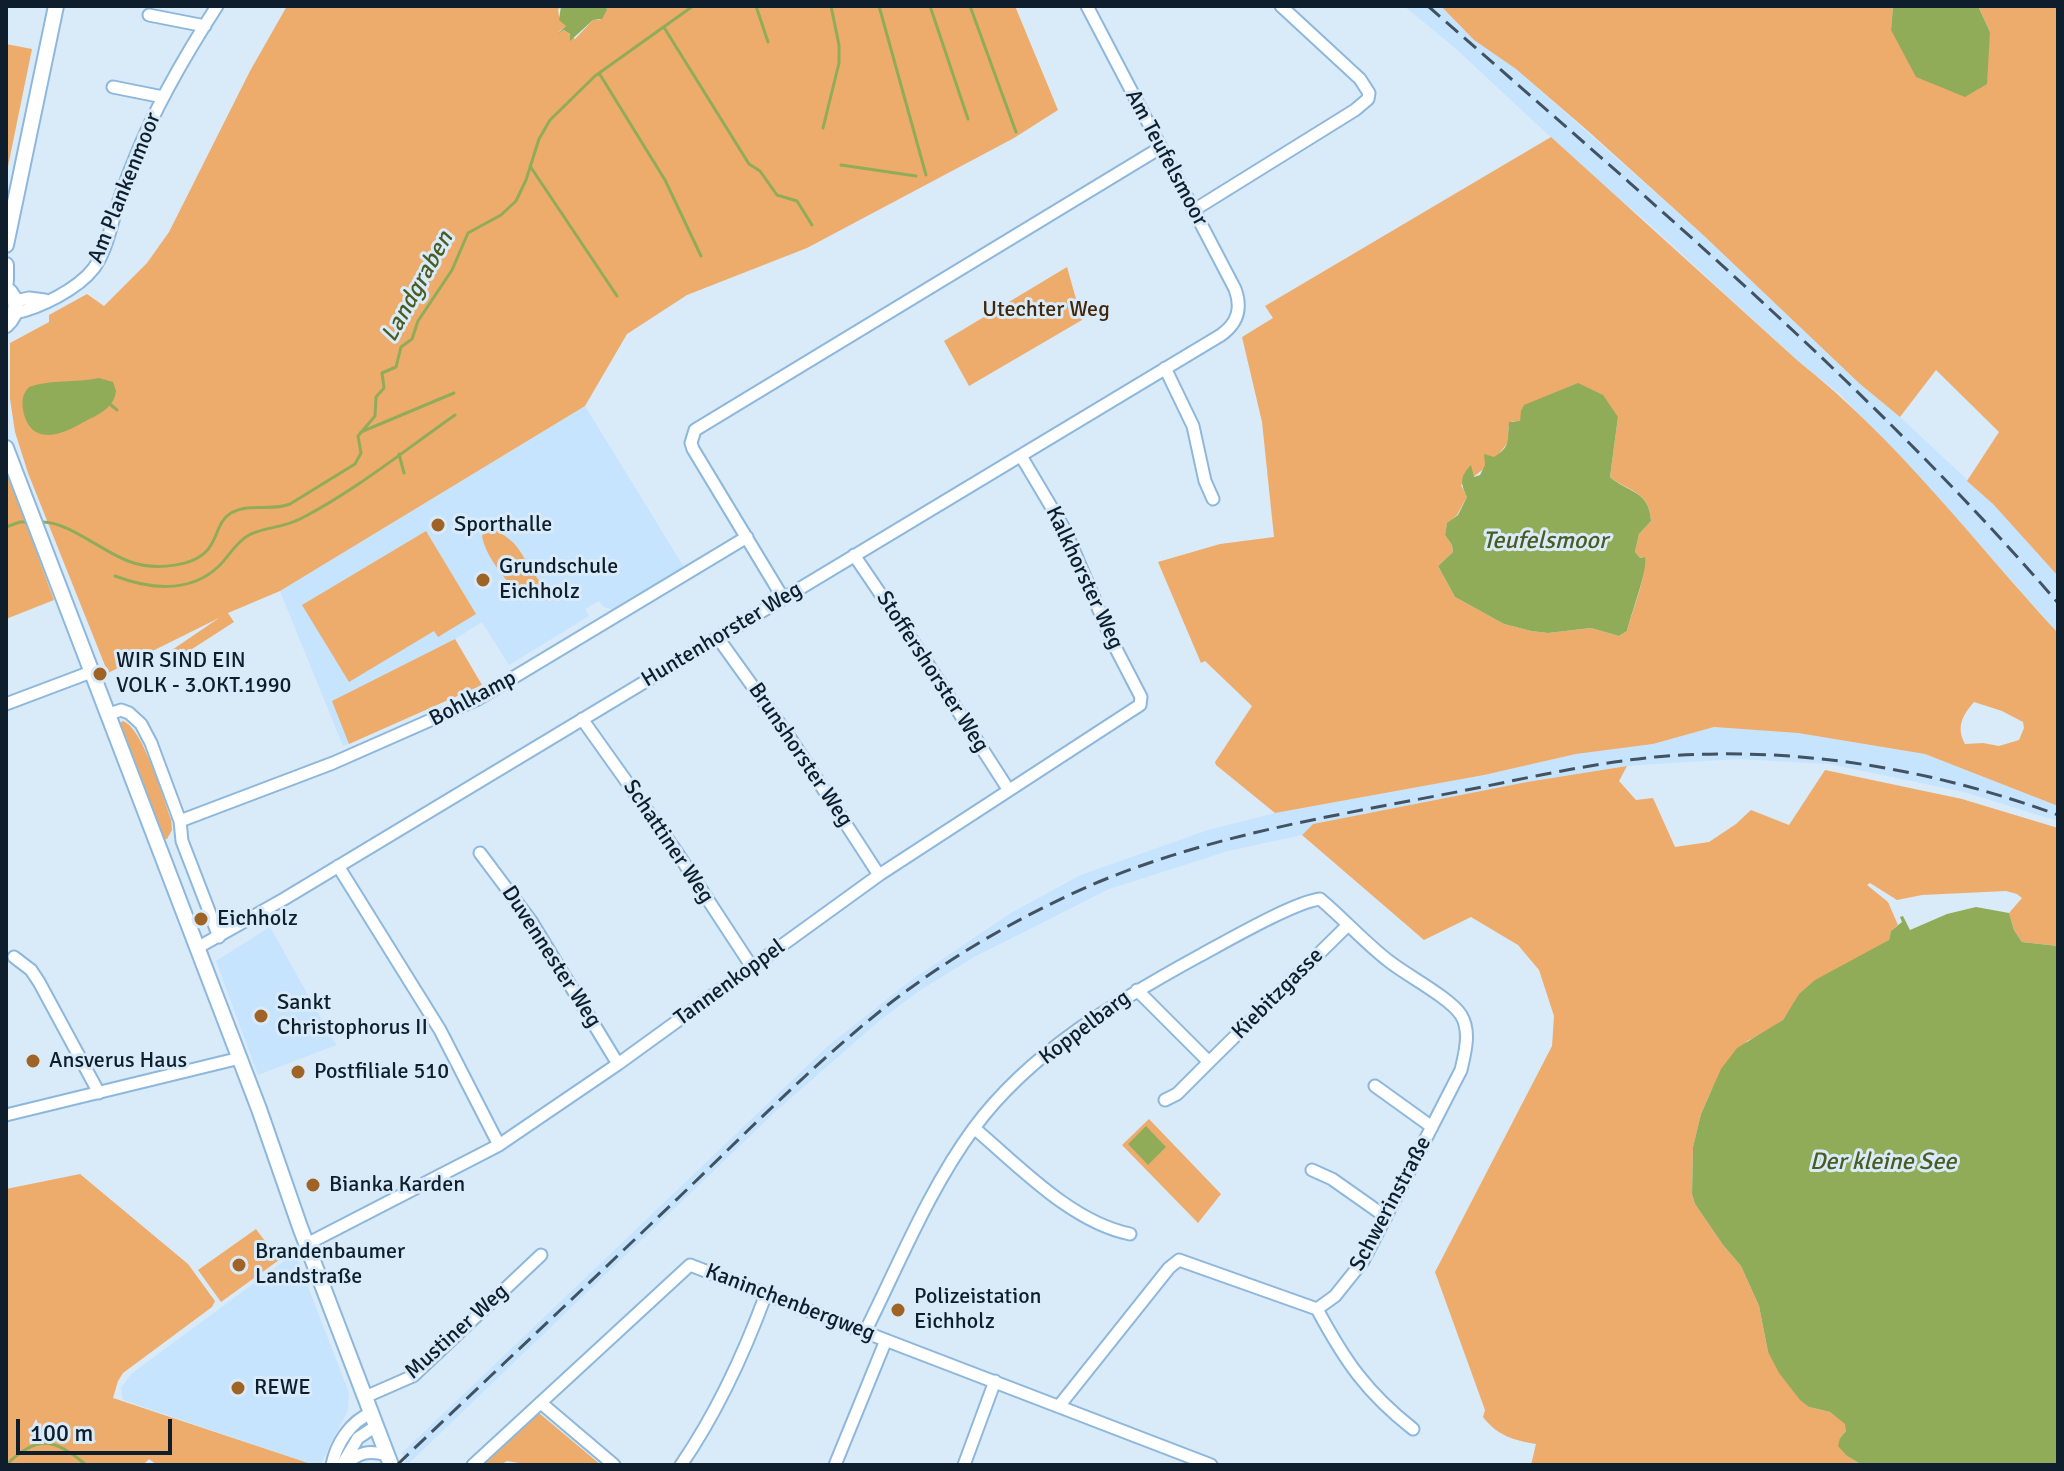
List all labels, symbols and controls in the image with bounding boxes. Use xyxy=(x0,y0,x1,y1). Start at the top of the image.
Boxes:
street label: Am Teufelsmoor xyxy=(1119,85,1213,231)
street label: Am Plankenmoor xyxy=(83,109,167,267)
water label: Landgraben xyxy=(376,227,460,347)
park label: Utechter Weg xyxy=(982,297,1110,323)
street label: Kalkhorster Weg xyxy=(1039,502,1129,654)
place label: Sporthalle xyxy=(454,512,552,538)
marker: Sporthalle xyxy=(429,516,447,534)
water label: Teufelsmoor xyxy=(1482,528,1608,556)
place label: Grundschule Eichholz xyxy=(499,554,618,606)
marker: Grundschule Eichholz xyxy=(474,571,492,589)
street label: Huntenhorster Weg xyxy=(637,577,807,693)
street label: Stoffershorster Weg xyxy=(870,587,994,757)
place label: WIR SIND EIN VOLK - 3.OKT.1990 xyxy=(116,648,291,700)
marker: WIR SIND EIN VOLK - 3.OKT.1990 xyxy=(91,665,109,683)
street label: Bohlkamp xyxy=(425,665,521,733)
street label: Brunshorster Weg xyxy=(742,678,858,832)
street label: Schattiner Weg xyxy=(617,775,719,909)
street label: Duvennester Weg xyxy=(495,881,607,1033)
place label: Eichholz xyxy=(217,906,298,932)
marker: Eichholz xyxy=(192,910,210,928)
street label: Tannenkoppel xyxy=(670,934,790,1032)
street label: Kiebitzgasse xyxy=(1227,943,1329,1045)
street label: Koppelbarg xyxy=(1034,985,1136,1071)
place label: Sankt Christophorus II xyxy=(277,990,428,1042)
marker: Sankt Christophorus II xyxy=(252,1007,270,1025)
place label: Ansverus Haus xyxy=(49,1048,187,1074)
marker: Ansverus Haus xyxy=(24,1052,42,1070)
place label: Postfiliale 510 xyxy=(314,1059,449,1085)
marker: Postfiliale 510 xyxy=(289,1063,307,1081)
street label: Schwerinstraße xyxy=(1344,1132,1438,1276)
water label: Der kleine See xyxy=(1810,1149,1956,1177)
place label: Bianka Karden xyxy=(329,1172,465,1198)
marker: Bianka Karden xyxy=(304,1176,322,1194)
place label: Brandenbaumer Landstraße xyxy=(255,1239,405,1290)
marker: Brandenbaumer Landstraße xyxy=(230,1256,248,1274)
street label: Kaninchenbergweg xyxy=(701,1258,879,1348)
street label: Mustiner Weg xyxy=(400,1279,514,1385)
place label: Polizeistation Eichholz xyxy=(914,1284,1042,1336)
marker: Polizeistation Eichholz xyxy=(889,1301,907,1319)
place label: REWE xyxy=(254,1375,311,1401)
marker: REWE xyxy=(229,1379,247,1397)
scale bar xyxy=(20,1403,176,1453)
text: 100 m xyxy=(30,1418,93,1448)

